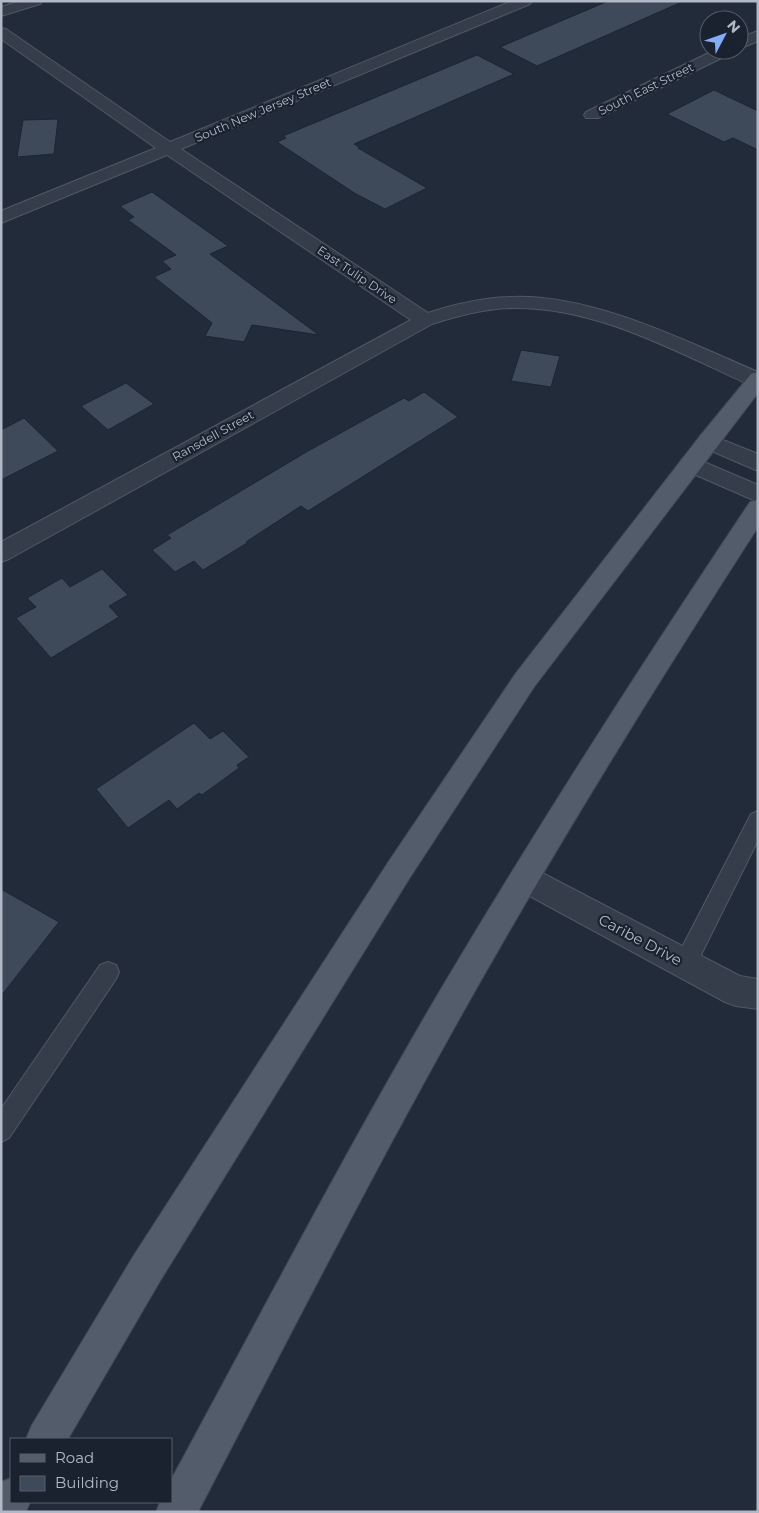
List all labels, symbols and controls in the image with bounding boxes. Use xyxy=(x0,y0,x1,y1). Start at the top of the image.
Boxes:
north arrow xyxy=(699,10,749,60)
text: N xyxy=(723,16,744,37)
street label: South East Street xyxy=(596,59,696,118)
street label: South New Jersey Street xyxy=(192,74,333,145)
street label: East Tulip Drive xyxy=(315,242,400,307)
street label: Ransdell Street xyxy=(169,407,256,464)
street label: Caribe Drive xyxy=(595,910,685,969)
legend xyxy=(10,1438,172,1503)
text: Road xyxy=(55,1448,94,1467)
text: Building xyxy=(55,1473,119,1492)

